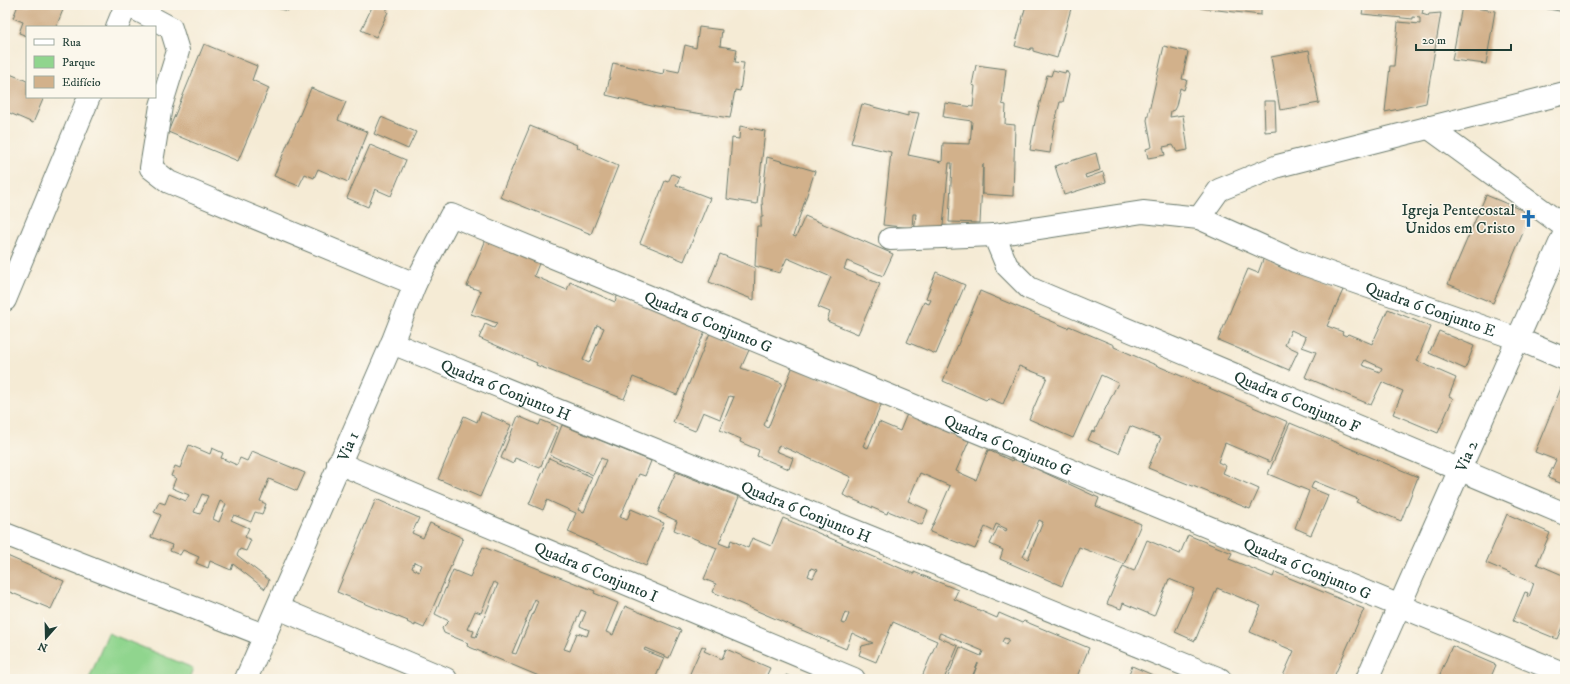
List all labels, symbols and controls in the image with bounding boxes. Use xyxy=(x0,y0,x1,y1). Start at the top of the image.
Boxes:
legend xyxy=(26,26,156,98)
scale bar xyxy=(1416,26,1511,52)
text: 20 m xyxy=(1422,33,1446,48)
text: Rua xyxy=(62,35,82,50)
text: Parque xyxy=(62,55,95,70)
text: Edifício xyxy=(62,75,101,90)
place label: Igreja Pentecostal Unidos em Cristo xyxy=(1402,200,1515,238)
church icon: Igreja Pentecostal Unidos em Cristo xyxy=(1518,208,1538,228)
street label: Quadra 6 Conjunto E xyxy=(1363,277,1498,341)
street label: Quadra 6 Conjunto G xyxy=(641,287,775,357)
street label: Quadra 6 Conjunto H xyxy=(438,355,574,426)
street label: Quadra 6 Conjunto F xyxy=(1231,367,1363,438)
street label: Quadra 6 Conjunto G xyxy=(941,410,1075,481)
street label: Via 1 xyxy=(333,428,363,465)
street label: Via 2 xyxy=(1451,437,1482,476)
street label: Quadra 6 Conjunto H xyxy=(738,477,874,547)
street label: Quadra 6 Conjunto G xyxy=(1240,534,1374,604)
street label: Quadra 6 Conjunto I xyxy=(531,537,661,607)
north arrow xyxy=(26,618,66,658)
text: N xyxy=(36,638,50,655)

